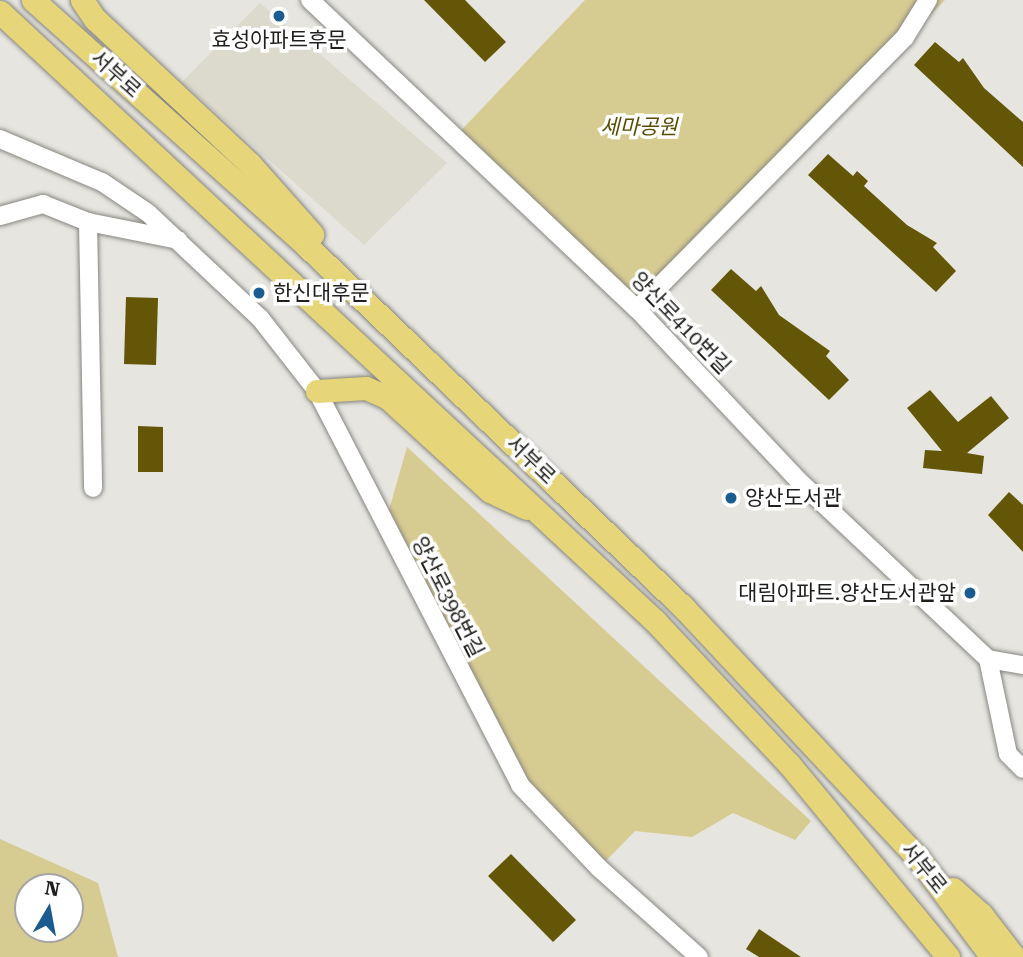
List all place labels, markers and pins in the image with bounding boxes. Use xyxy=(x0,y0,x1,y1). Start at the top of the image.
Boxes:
marker: 효성아파트후문 xyxy=(271,8,287,24)
place label: 효성아파트후문 xyxy=(211,27,347,53)
place label: 한신대후문 xyxy=(273,280,370,306)
marker: 한신대후문 xyxy=(251,285,267,301)
place label: 양산도서관 xyxy=(745,485,842,511)
marker: 양산도서관 xyxy=(723,490,739,506)
place label: 대림아파트.양산도서관앞 xyxy=(738,580,956,606)
marker: 대림아파트.양산도서관앞 xyxy=(962,585,978,601)

